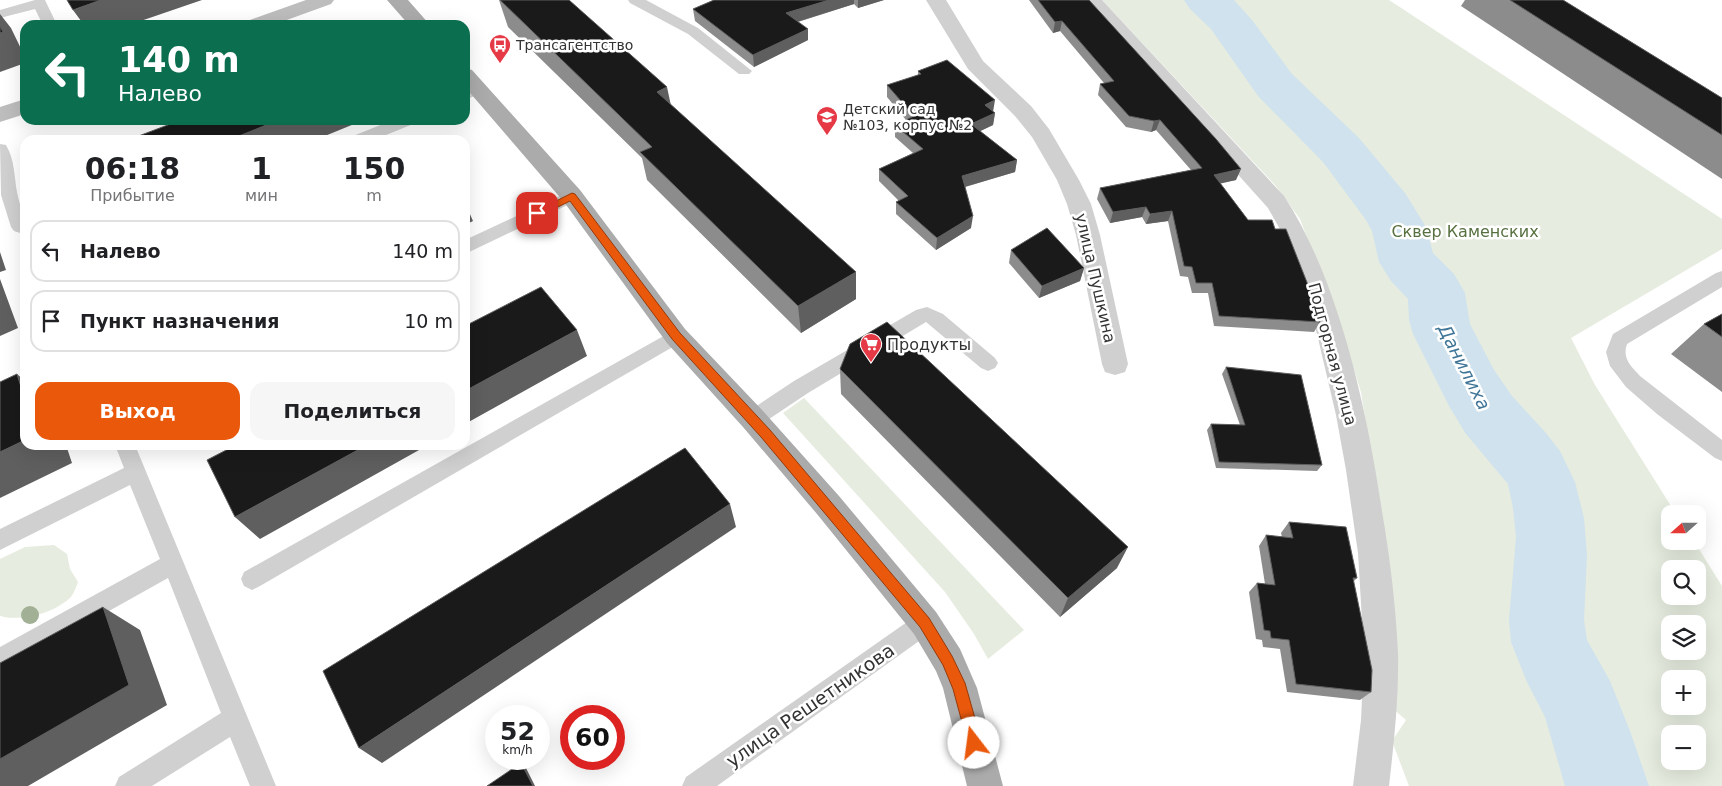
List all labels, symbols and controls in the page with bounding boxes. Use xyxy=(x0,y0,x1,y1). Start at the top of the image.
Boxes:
bus stop icon: Трансагентство xyxy=(488,33,512,64)
place label: Трансагентство xyxy=(515,37,633,53)
icon: left xyxy=(35,40,100,105)
text: 140 m xyxy=(118,40,240,80)
text: Налево xyxy=(118,81,202,106)
place label: Детский сад №103, корпус №2 xyxy=(843,101,972,133)
school or university icon: Детский сад №103, корпус №2 xyxy=(815,105,839,136)
text: 06:18 xyxy=(85,151,180,186)
text: 1 xyxy=(251,151,272,186)
text: 150 xyxy=(343,151,405,186)
text: Прибытие xyxy=(90,186,175,205)
text: мин xyxy=(245,186,278,205)
text: m xyxy=(366,186,382,205)
pin xyxy=(516,192,558,234)
icon: arrive xyxy=(523,199,551,227)
street label: улица Пушкина xyxy=(1071,211,1120,345)
park label: Сквер Каменских xyxy=(1391,222,1539,241)
icon: left xyxy=(37,237,65,265)
text: Налево xyxy=(80,240,161,262)
text: 140 m xyxy=(392,240,453,262)
street label: Подгорная улица xyxy=(1304,281,1361,428)
icon: arrive xyxy=(37,307,65,335)
text: Пункт назначения xyxy=(80,310,279,332)
text: 10 m xyxy=(404,310,453,332)
water label: Данилиха xyxy=(1433,319,1495,413)
supermarket icon: Прoдукты xyxy=(859,332,883,363)
place label: Прoдукты xyxy=(887,335,971,354)
button: Выход xyxy=(35,382,240,440)
button: Поделиться xyxy=(250,382,455,440)
north arrow xyxy=(1661,505,1706,550)
map controls xyxy=(1661,505,1706,770)
button: search xyxy=(1661,560,1706,605)
button: layers xyxy=(1661,615,1706,660)
street label: улица Решетникова xyxy=(722,639,898,771)
button: + xyxy=(1661,670,1706,715)
speed limit sign: 60 xyxy=(560,705,625,770)
position arrow xyxy=(947,716,999,768)
text: 52 xyxy=(500,717,535,746)
button: − xyxy=(1661,725,1706,770)
text: km/h xyxy=(502,743,533,757)

